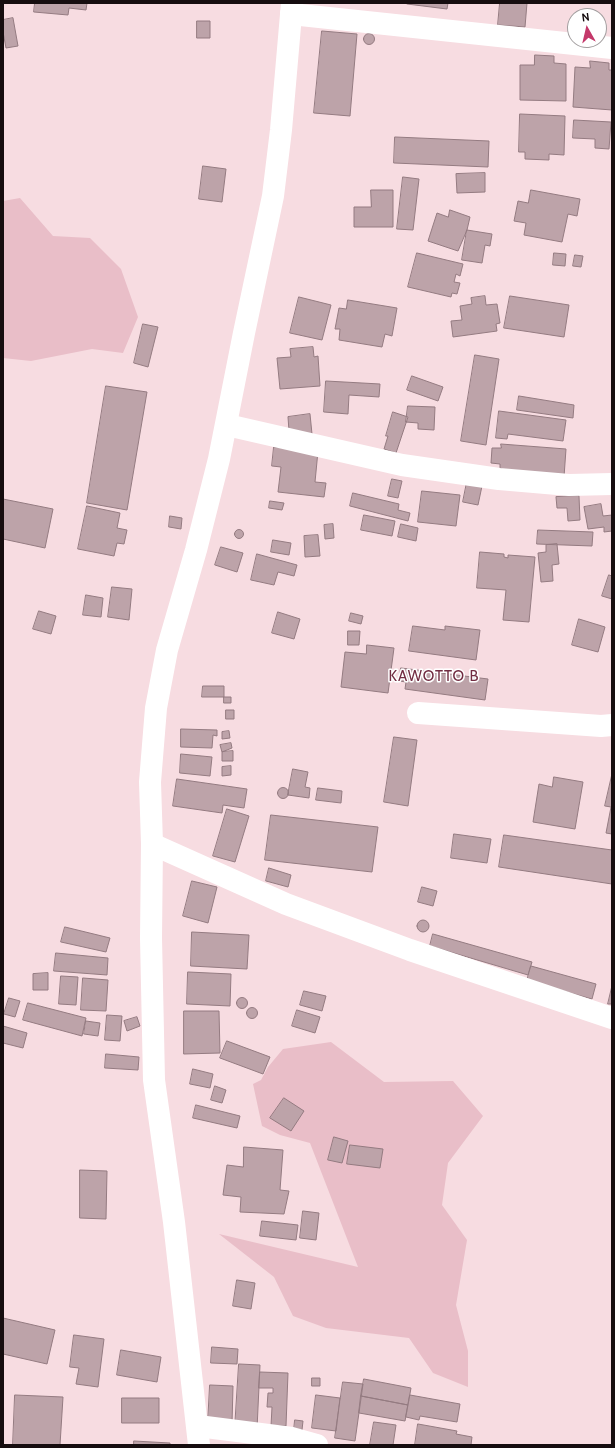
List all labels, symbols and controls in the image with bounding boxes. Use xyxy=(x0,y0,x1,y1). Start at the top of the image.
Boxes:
north arrow xyxy=(567,8,607,48)
text: N xyxy=(581,10,590,25)
district label: KAWOTTO B xyxy=(389,668,479,686)

